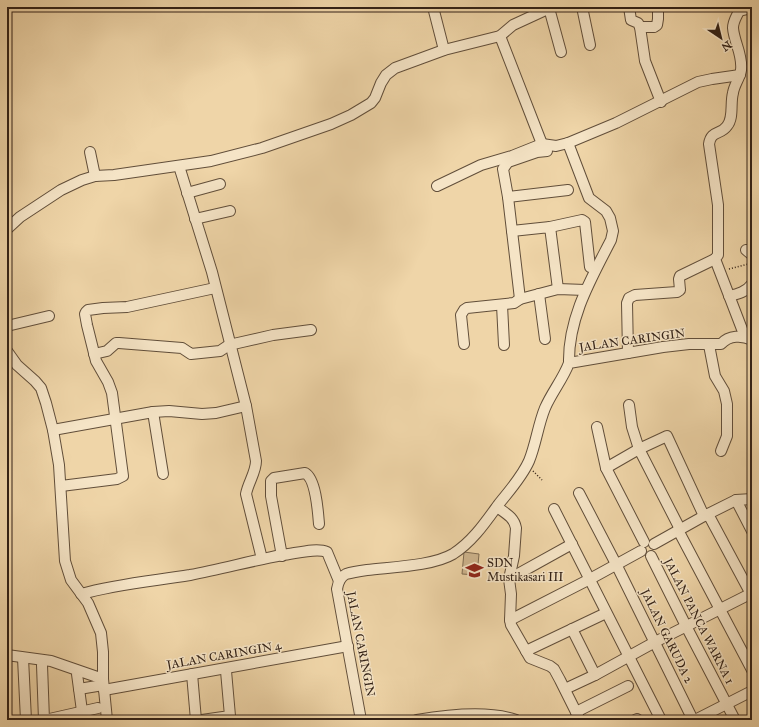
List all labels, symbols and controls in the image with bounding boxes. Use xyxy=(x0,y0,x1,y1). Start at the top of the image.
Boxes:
north arrow xyxy=(701,18,741,58)
text: N xyxy=(718,38,734,54)
street label: JALAN CARINGIN xyxy=(576,326,686,356)
street label: JALAN PANCA WARNA 1 xyxy=(659,554,737,687)
place label: SDN Mustikasari III xyxy=(487,556,563,584)
school or university icon: SDN Mustikasari III xyxy=(464,560,484,580)
street label: JALAN GARUDA 2 xyxy=(636,585,696,686)
street label: JALAN CARINGIN xyxy=(343,588,378,698)
street label: JALAN CARINGIN 4 xyxy=(164,638,283,673)

